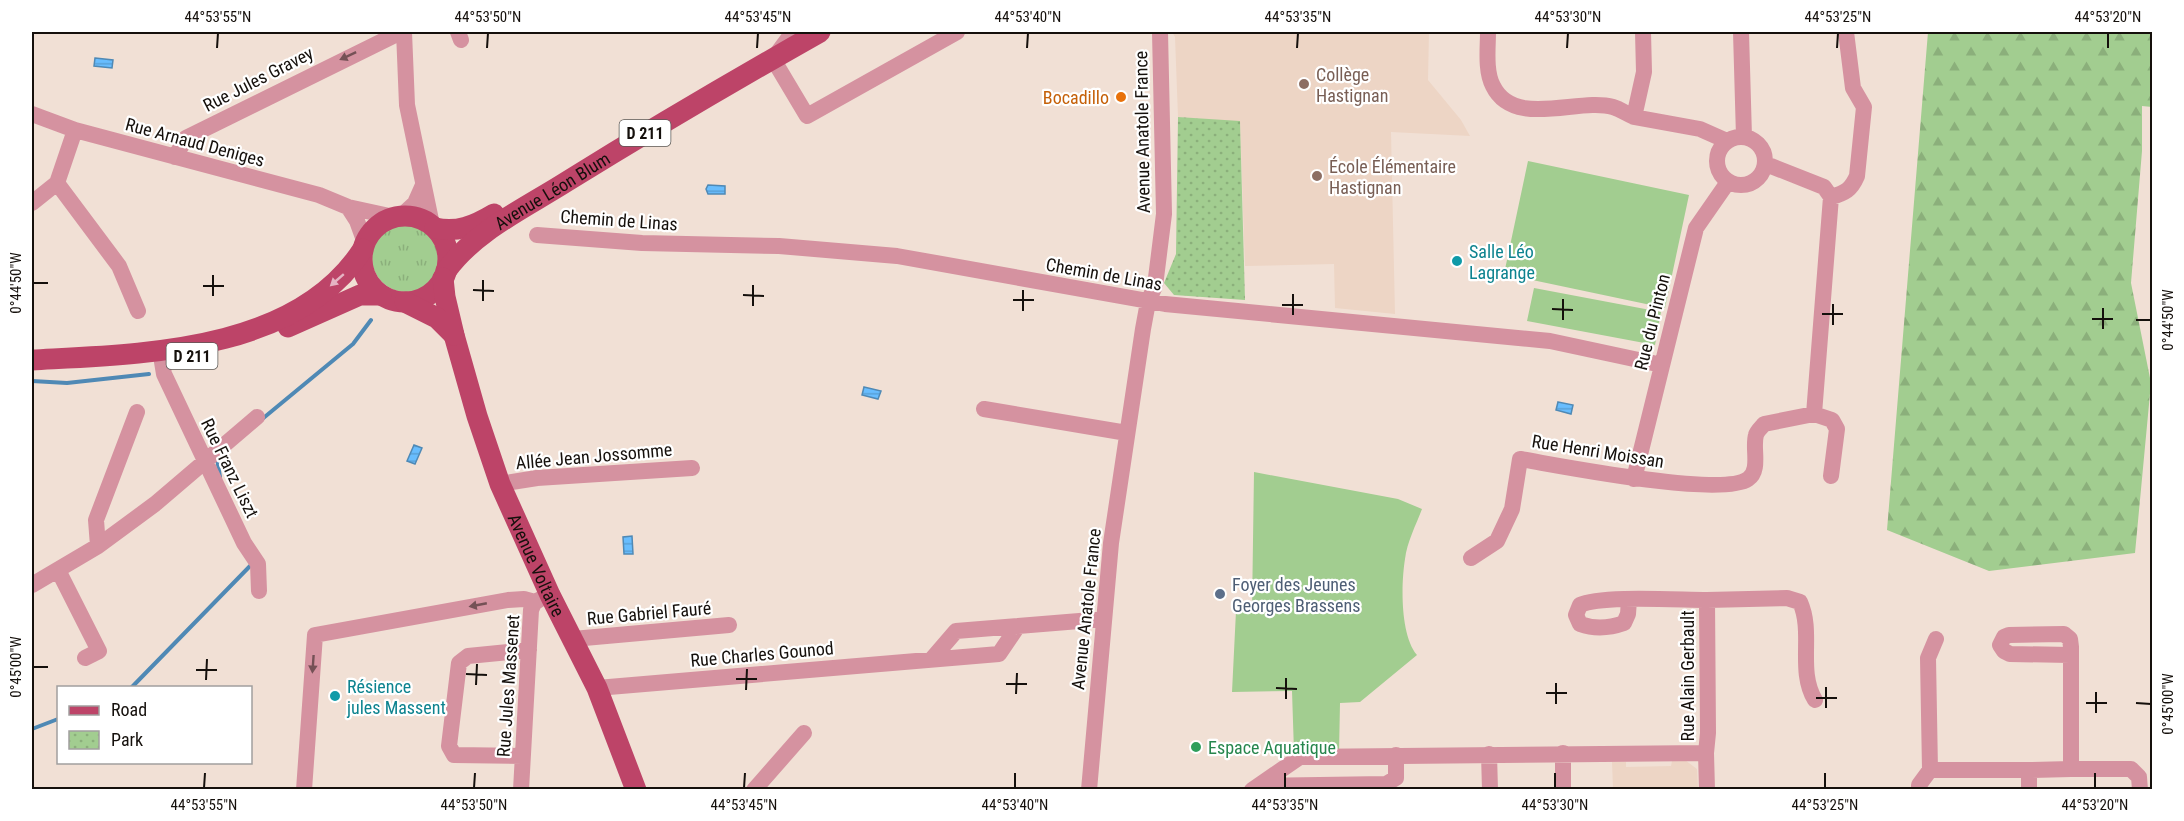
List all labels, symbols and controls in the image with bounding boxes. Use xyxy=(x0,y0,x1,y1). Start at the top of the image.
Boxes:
text: 44°53'55"N xyxy=(185,8,251,26)
text: 44°53'50"N xyxy=(455,8,521,26)
text: 44°53'45"N xyxy=(725,8,791,26)
text: 44°53'40"N xyxy=(995,8,1061,26)
text: 44°53'35"N xyxy=(1265,8,1331,26)
text: 44°53'30"N xyxy=(1535,8,1601,26)
text: 44°53'25"N xyxy=(1805,8,1871,26)
text: 44°53'20"N xyxy=(2075,8,2141,26)
street label: Rue Jules Gravey xyxy=(199,42,317,116)
street label: Avenue Anatole France xyxy=(1130,51,1154,213)
one-way arrow xyxy=(340,52,357,61)
place label: Collège Hastignan xyxy=(1316,64,1388,106)
marker: Collège Hastignan xyxy=(1297,77,1311,91)
place label: Bocadillo xyxy=(1043,87,1109,108)
marker: Bocadillo xyxy=(1114,90,1128,104)
street label: Rue Arnaud Deniges xyxy=(123,113,267,171)
road number: D 211 xyxy=(620,120,670,146)
street label: Avenue Léon Blum xyxy=(490,147,613,234)
place label: École Élémentaire Hastignan xyxy=(1329,156,1456,198)
marker: École Élémentaire Hastignan xyxy=(1310,169,1324,183)
street label: Chemin de Linas xyxy=(560,205,678,235)
place label: Salle Léo Lagrange xyxy=(1469,241,1535,283)
text: 0°44'50"W xyxy=(7,252,25,314)
street label: Chemin de Linas xyxy=(1044,253,1164,295)
marker: Salle Léo Lagrange xyxy=(1450,254,1464,268)
street label: Rue du Pinton xyxy=(1630,272,1674,372)
one-way arrow xyxy=(330,273,345,286)
text: 0°44'50"W xyxy=(2159,289,2177,351)
road number: D 211 xyxy=(166,343,218,369)
street label: Rue Franz Liszt xyxy=(197,415,263,521)
street label: Rue Henri Moissan xyxy=(1530,430,1666,472)
street label: Allée Jean Jossomme xyxy=(515,439,673,473)
street label: Avenue Voltaire xyxy=(504,510,570,620)
street label: Avenue Anatole France xyxy=(1067,527,1105,691)
place label: Foyer des Jeunes Georges Brassens xyxy=(1232,574,1360,616)
marker: Foyer des Jeunes Georges Brassens xyxy=(1213,587,1227,601)
street label: Rue Gabriel Fauré xyxy=(586,597,712,629)
one-way arrow xyxy=(468,601,487,610)
street label: Rue Alain Gerbault xyxy=(1677,610,1698,742)
street label: Rue Jules Massenet xyxy=(493,614,523,758)
text: 0°45'00"W xyxy=(7,636,25,698)
street label: Rue Charles Gounod xyxy=(689,637,835,671)
one-way arrow xyxy=(308,655,318,674)
text: 0°45'00"W xyxy=(2159,673,2177,735)
place label: Résience jules Massent xyxy=(346,676,446,718)
legend xyxy=(57,686,252,764)
marker: Résience jules Massent xyxy=(328,689,342,703)
text: Road xyxy=(111,699,147,720)
text: Park xyxy=(111,729,143,750)
place label: Espace Aquatique xyxy=(1208,737,1336,758)
marker: Espace Aquatique xyxy=(1189,740,1203,754)
text: 44°53'55"N xyxy=(171,796,237,814)
text: 44°53'50"N xyxy=(441,796,507,814)
text: 44°53'45"N xyxy=(711,796,777,814)
text: 44°53'40"N xyxy=(982,796,1048,814)
text: 44°53'35"N xyxy=(1252,796,1318,814)
text: 44°53'30"N xyxy=(1522,796,1588,814)
text: 44°53'25"N xyxy=(1792,796,1858,814)
text: 44°53'20"N xyxy=(2062,796,2128,814)

